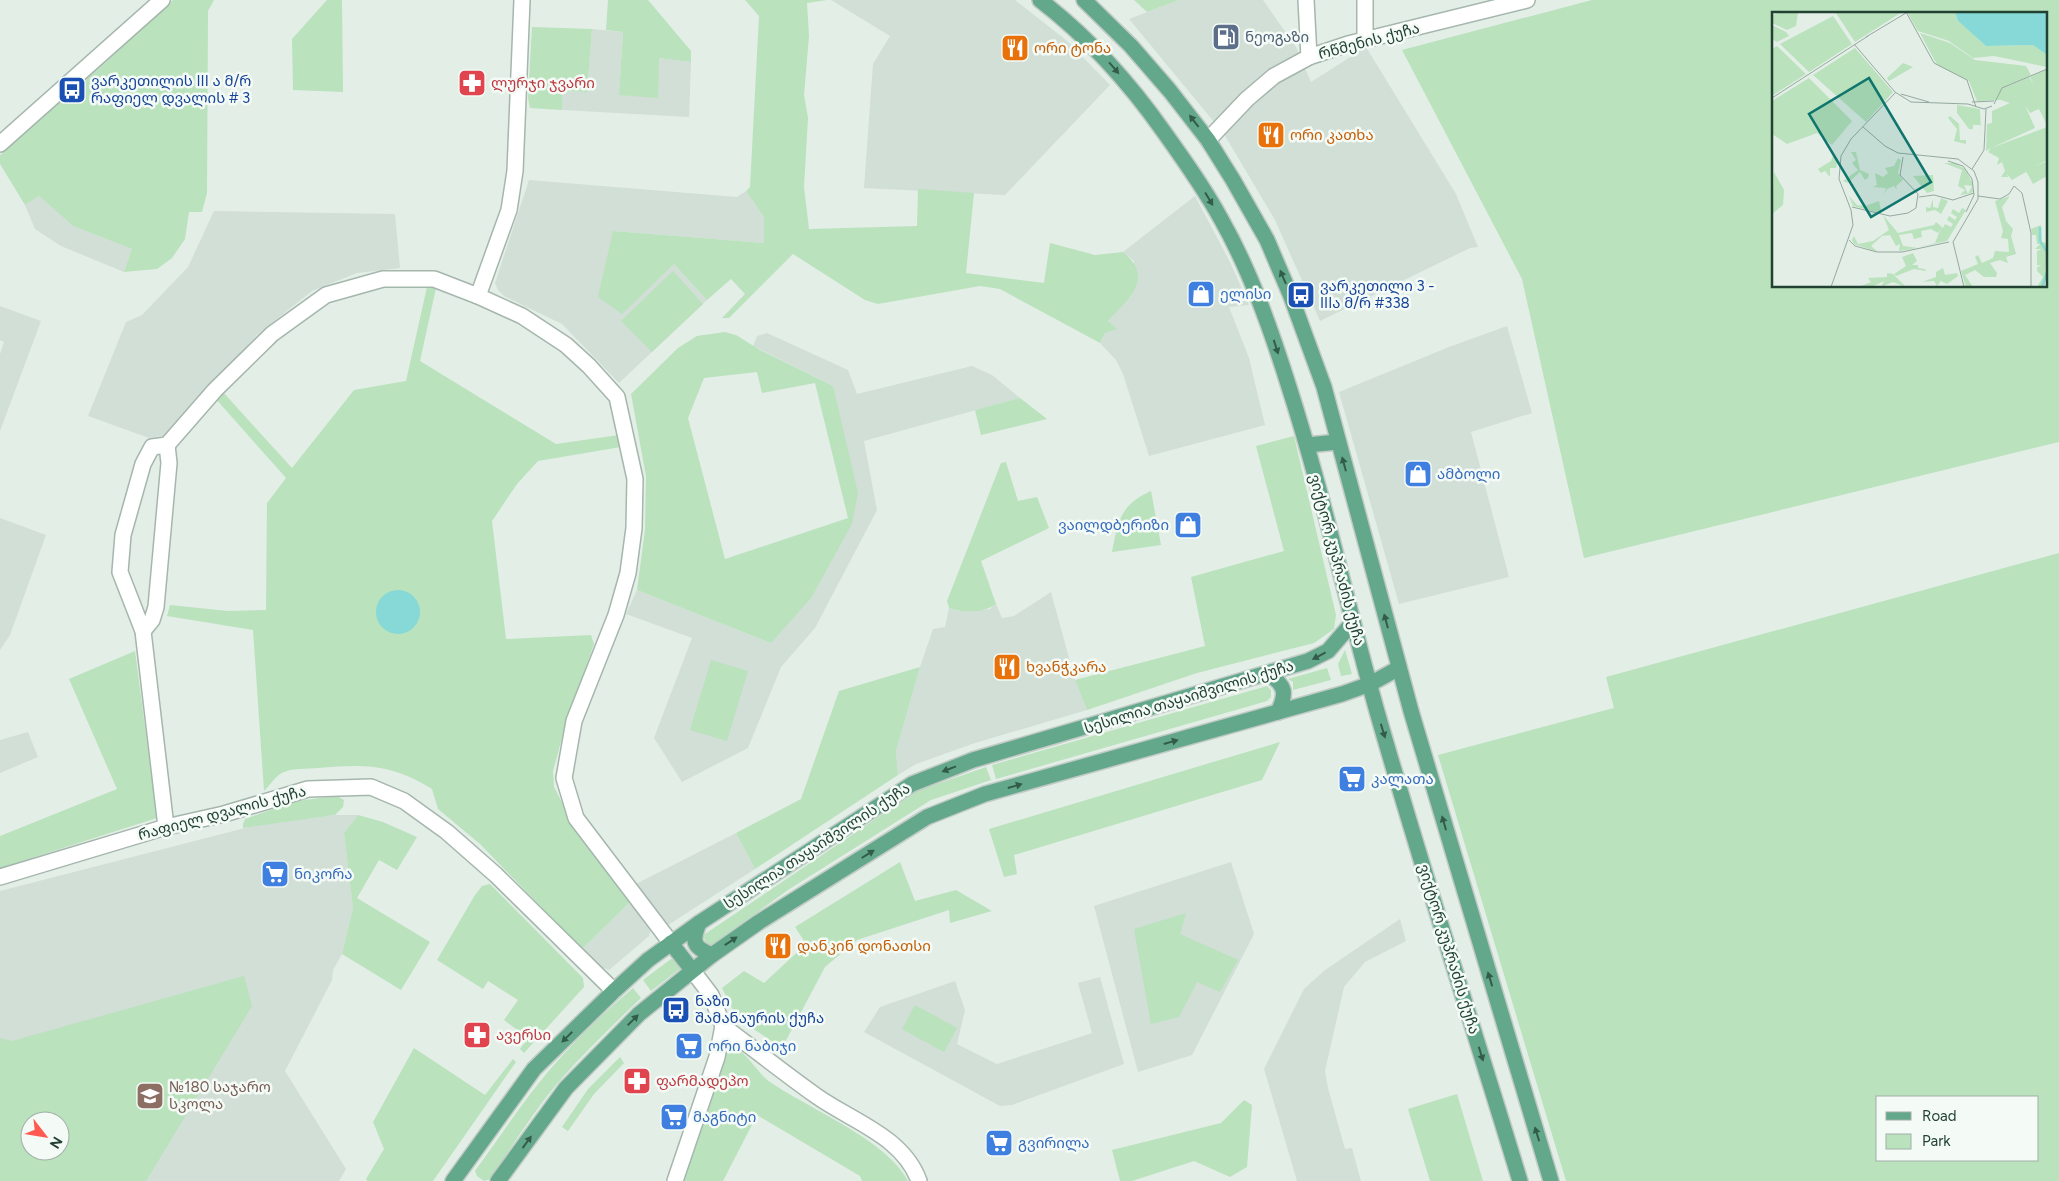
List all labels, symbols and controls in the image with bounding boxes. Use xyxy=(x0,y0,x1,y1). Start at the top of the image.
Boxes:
inset map xyxy=(1772,12,2046,288)
street label: რწმენის ქუჩა xyxy=(1316,19,1422,63)
fuel station icon: ნეოგაზი xyxy=(1211,22,1241,52)
place label: ნეოგაზი xyxy=(1245,28,1309,46)
restaurant icon: ორი ტონა xyxy=(1000,33,1030,63)
place label: ორი ტონა xyxy=(1034,39,1111,57)
one-way arrow xyxy=(1108,62,1120,74)
pharmacy icon: ლურჯი ჯვარი xyxy=(457,68,487,98)
place label: ვარკეთილის III ა მ/რ რაფიელ დვალის # 3 xyxy=(91,72,251,107)
place label: ლურჯი ჯვარი xyxy=(491,74,595,92)
bus stop icon: ვარკეთილის III ა მ/რ რაფიელ დვალის # 3 xyxy=(57,75,87,105)
one-way arrow xyxy=(1188,115,1199,128)
restaurant icon: ორი კათხა xyxy=(1256,120,1286,150)
place label: ორი კათხა xyxy=(1290,126,1374,144)
one-way arrow xyxy=(1205,193,1214,206)
one-way arrow xyxy=(1278,270,1286,284)
place label: ვარკეთილი 3 - IIIა მ/რ #338 xyxy=(1320,277,1435,312)
shop icon: ელისი xyxy=(1186,279,1216,309)
bus stop icon: ვარკეთილი 3 - IIIა მ/რ #338 xyxy=(1286,280,1316,310)
place label: ელისი xyxy=(1220,285,1271,303)
one-way arrow xyxy=(1273,340,1280,355)
one-way arrow xyxy=(1340,457,1348,472)
shop icon: ამბოლი xyxy=(1403,459,1433,489)
place label: ამბოლი xyxy=(1437,465,1500,483)
street label: ვიქტორ კუპრაძის ქუჩა xyxy=(1305,472,1369,648)
shop icon: ვაილდბერიზი xyxy=(1173,510,1203,540)
place label: ვაილდბერიზი xyxy=(1058,516,1169,534)
one-way arrow xyxy=(1382,613,1390,629)
restaurant icon: ხვანჭკარა xyxy=(992,652,1022,682)
one-way arrow xyxy=(1311,652,1326,660)
street label: სესილია თაყაიშვილის ქუჩა xyxy=(1082,657,1296,737)
place label: ხვანჭკარა xyxy=(1026,658,1106,676)
one-way arrow xyxy=(1379,723,1387,738)
one-way arrow xyxy=(1164,738,1179,746)
supermarket icon: კალათა xyxy=(1337,764,1367,794)
one-way arrow xyxy=(942,766,956,774)
place label: კალათა xyxy=(1371,770,1434,788)
street label: სესილია თაყაიშვილის ქუჩა xyxy=(721,779,913,913)
street label: რაფიელ დვალის ქუჩა xyxy=(136,782,308,844)
one-way arrow xyxy=(1007,782,1022,790)
one-way arrow xyxy=(1440,815,1448,830)
one-way arrow xyxy=(862,849,875,859)
supermarket icon: ნიკორა xyxy=(260,859,290,889)
street label: ვიქტორ კუპრაძის ქუჩა xyxy=(1415,862,1483,1036)
place label: ნიკორა xyxy=(294,865,353,883)
restaurant icon: დანკინ დონათსი xyxy=(763,931,793,961)
one-way arrow xyxy=(724,936,738,946)
place label: დანკინ დონათსი xyxy=(797,937,931,955)
one-way arrow xyxy=(1486,971,1494,986)
place label: ნაზი შამანაურის ქუჩა xyxy=(695,992,824,1027)
bus stop icon: ნაზი შამანაურის ქუჩა xyxy=(661,995,691,1025)
one-way arrow xyxy=(627,1014,639,1026)
pharmacy icon: ავერსი xyxy=(462,1020,492,1050)
place label: ავერსი xyxy=(496,1026,551,1044)
one-way arrow xyxy=(561,1031,573,1043)
supermarket icon: ორი ნაბიჯი xyxy=(674,1031,704,1061)
place label: ორი ნაბიჯი xyxy=(708,1037,796,1055)
one-way arrow xyxy=(1477,1046,1485,1061)
pharmacy icon: ფარმადეპო xyxy=(622,1066,652,1096)
place label: ფარმადეპო xyxy=(656,1072,749,1090)
place label: №180 საჯარო სკოლა xyxy=(169,1078,271,1113)
school or university icon: №180 საჯარო სკოლა xyxy=(135,1081,165,1111)
legend xyxy=(1876,1096,2039,1161)
supermarket icon: მაგნიტი xyxy=(659,1102,689,1132)
text: Road xyxy=(1922,1107,1957,1125)
place label: მაგნიტი xyxy=(693,1108,756,1126)
north arrow xyxy=(20,1111,70,1161)
one-way arrow xyxy=(1533,1127,1541,1142)
supermarket icon: გვირილა xyxy=(984,1128,1014,1158)
text: Park xyxy=(1922,1132,1951,1150)
text: N xyxy=(46,1133,66,1151)
place label: გვირილა xyxy=(1018,1134,1089,1152)
one-way arrow xyxy=(522,1135,532,1149)

